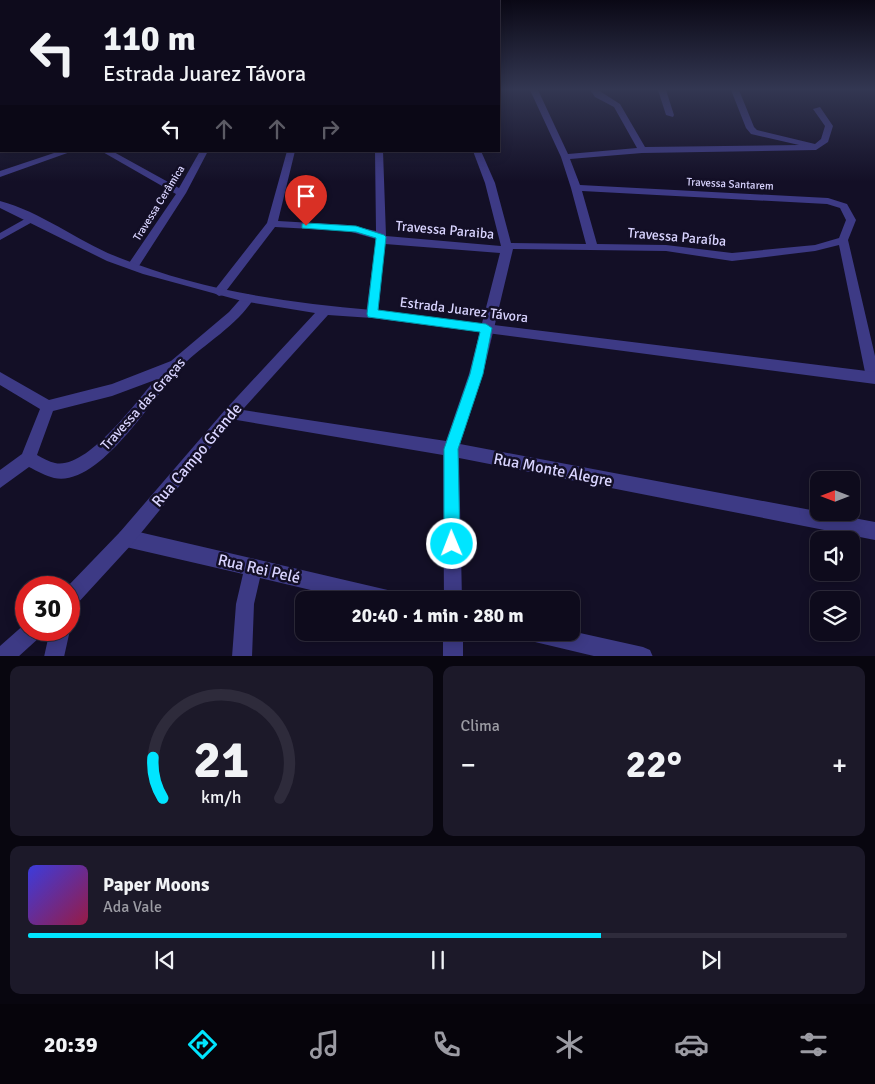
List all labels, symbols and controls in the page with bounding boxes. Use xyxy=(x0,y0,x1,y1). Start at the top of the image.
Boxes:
text: 110 m xyxy=(103,17,196,60)
icon: left xyxy=(20,20,85,85)
text: Estrada Juarez Távora xyxy=(103,60,306,87)
icon: left xyxy=(157,115,185,143)
icon: ahead xyxy=(210,115,238,143)
icon: ahead xyxy=(263,115,291,143)
icon: right xyxy=(316,115,344,143)
street label: Travessa Cerâmica xyxy=(131,163,188,243)
pin xyxy=(285,175,327,226)
street label: Travessa Santarem xyxy=(686,175,774,193)
icon: arrive xyxy=(292,182,320,210)
street label: Travessa Paraiba xyxy=(395,217,495,243)
street label: Travessa Paraíba xyxy=(627,224,727,250)
street label: Estrada Juarez Távora xyxy=(399,294,529,326)
street label: Travessa das Graças xyxy=(97,354,189,454)
street label: Rua Campo Grande xyxy=(148,399,246,511)
street label: Rua Monte Alegre xyxy=(492,449,614,491)
north arrow xyxy=(810,471,860,521)
map controls xyxy=(810,471,860,641)
position arrow xyxy=(425,517,477,569)
button: sound xyxy=(810,531,860,581)
street label: Rua Rei Pelé xyxy=(216,550,302,588)
speed limit sign: 30 xyxy=(15,576,80,641)
button: layers xyxy=(810,591,860,641)
text: 20:40 · 1 min · 280 m xyxy=(351,604,524,628)
text: Clima xyxy=(461,716,500,736)
text: 21 xyxy=(193,728,249,792)
text: 22° xyxy=(626,741,682,788)
text: − xyxy=(461,748,476,782)
text: + xyxy=(832,748,847,782)
text: km/h xyxy=(201,786,241,808)
text: Paper Moons xyxy=(103,873,209,897)
text: Ada Vale xyxy=(103,897,162,917)
icon: previous xyxy=(151,946,179,974)
icon: pause xyxy=(424,946,452,974)
icon: next xyxy=(697,946,725,974)
icon: directions xyxy=(185,1027,220,1062)
icon: music xyxy=(307,1027,342,1062)
icon: phone xyxy=(429,1027,464,1062)
icon: climate xyxy=(552,1027,587,1062)
icon: car xyxy=(674,1027,709,1062)
icon: filters xyxy=(796,1027,831,1062)
text: 20:39 xyxy=(44,1031,98,1058)

